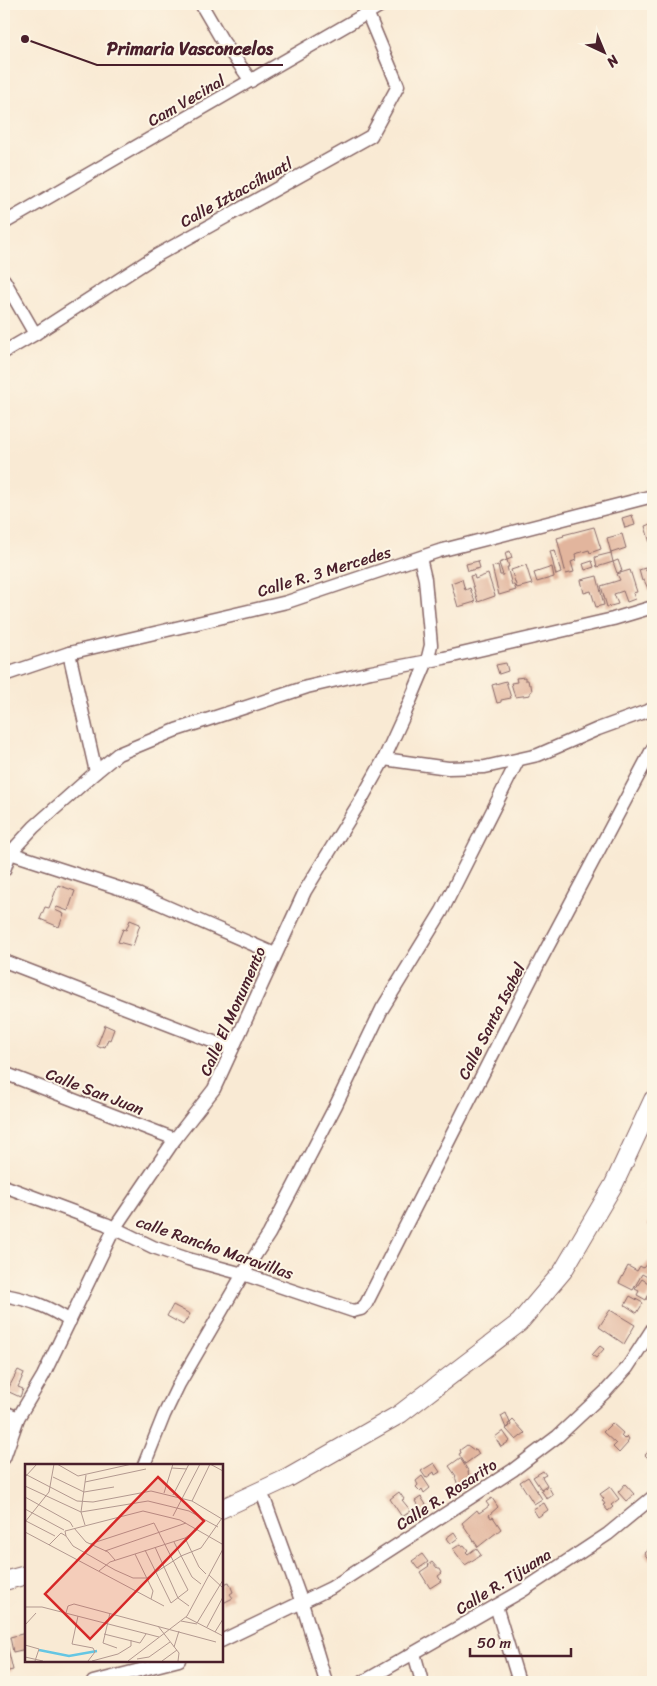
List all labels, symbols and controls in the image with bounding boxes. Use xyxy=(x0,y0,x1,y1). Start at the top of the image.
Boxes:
north arrow xyxy=(580,28,630,78)
callout: Primaria Vasconcelos xyxy=(97,32,283,65)
text: Primaria Vasconcelos xyxy=(107,33,274,65)
text: N xyxy=(600,48,626,74)
street label: Cam Vecinal xyxy=(142,66,231,134)
street label: Calle Iztaccíhuatl xyxy=(174,149,298,236)
street label: Calle R. 3 Mercedes xyxy=(254,537,395,606)
street label: Calle El Monumento xyxy=(191,942,274,1081)
street label: Calle Santa Isabel xyxy=(449,957,534,1085)
street label: Calle San Juan xyxy=(41,1059,149,1124)
street label: calle Rancho Maravillas xyxy=(132,1207,298,1288)
street label: Calle R. Rosarito xyxy=(390,1451,503,1538)
inset map xyxy=(25,1464,222,1661)
street label: Calle R. Tijuana xyxy=(449,1540,557,1623)
scale bar xyxy=(470,1626,571,1658)
text: 50 m xyxy=(477,1630,512,1656)

